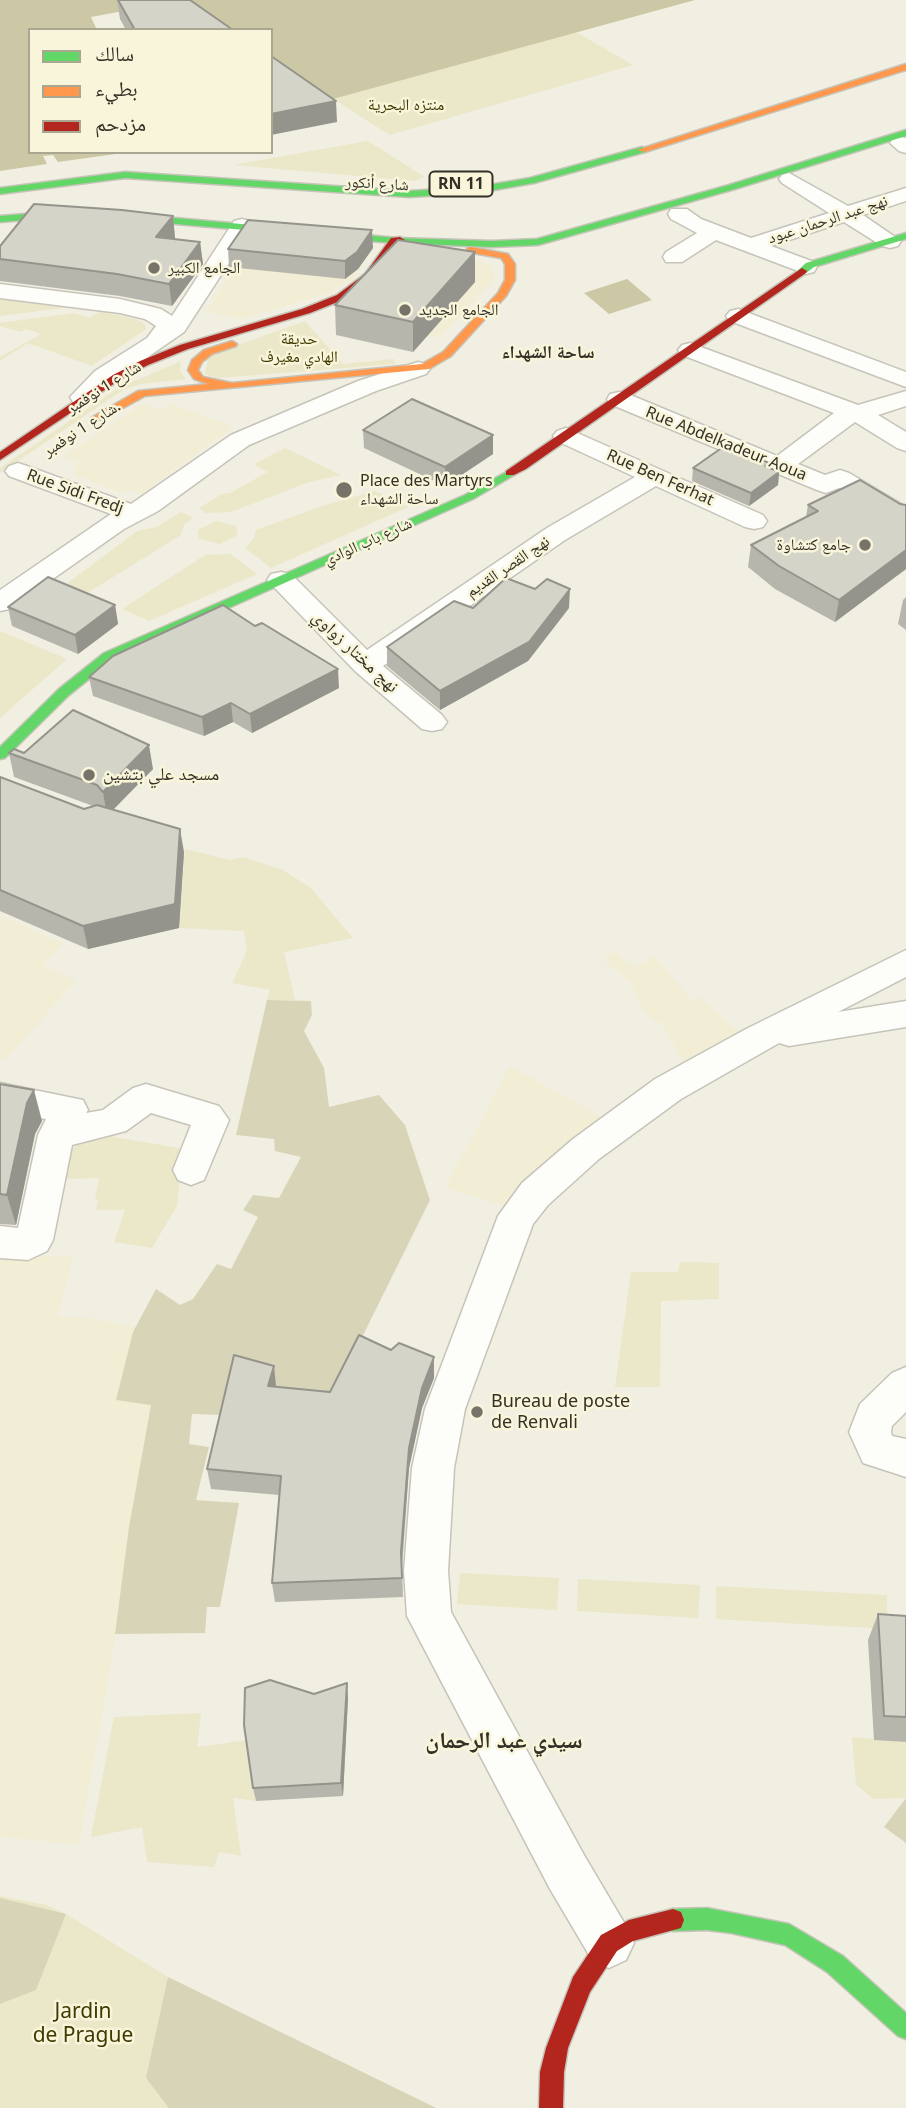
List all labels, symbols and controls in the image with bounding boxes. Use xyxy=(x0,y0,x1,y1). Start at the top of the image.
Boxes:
legend xyxy=(28,28,273,154)
text: سالك xyxy=(95,39,134,67)
text: بطيء xyxy=(95,74,138,102)
park label: منتزه البحرية xyxy=(368,95,444,115)
text: مزدحم xyxy=(95,109,146,137)
road number: RN 11 xyxy=(430,172,492,196)
street label: شارع أنكور xyxy=(345,173,409,195)
street label: نهج عبد الرحمان عبود xyxy=(766,192,890,248)
place label: الجامع الكبير xyxy=(168,258,240,278)
marker: الجامع الكبير xyxy=(146,260,162,276)
place label: الجامع الجديد xyxy=(419,300,499,320)
marker: الجامع الجديد xyxy=(397,302,413,318)
park label: حديقة الهادي مغيرف xyxy=(260,329,338,367)
district label: ساحة الشهداء xyxy=(501,342,595,364)
street label: شارع 1 نوفمبر xyxy=(63,358,145,418)
street label: شارع 1 نوفمبر. xyxy=(40,397,124,461)
street label: Rue Abdelkadeur Aoua xyxy=(643,403,809,485)
street label: Rue Ben Ferhat xyxy=(604,446,716,510)
street label: Rue Sidi Fredj xyxy=(24,466,126,518)
place label: Place des Martyrs ساحة الشهداء xyxy=(360,471,493,509)
marker: Place des Martyrs ساحة الشهداء xyxy=(334,480,354,500)
street label: شارع باب الوادي xyxy=(321,514,415,570)
street label: نهج القصر القديم xyxy=(463,532,553,602)
place label: جامع كتشاوة xyxy=(777,535,851,555)
marker: جامع كتشاوة xyxy=(857,537,873,553)
street label: نهج مختار زواوي xyxy=(307,606,403,698)
place label: مسجد علي بتشين xyxy=(103,764,219,786)
marker: مسجد علي بتشين xyxy=(81,767,97,783)
place label: Bureau de poste de Renvali xyxy=(491,1391,630,1434)
marker: Bureau de poste de Renvali xyxy=(469,1404,485,1420)
district label: سيدي عبد الرحمان xyxy=(425,1727,583,1755)
park label: Jardin de Prague xyxy=(33,1999,133,2049)

